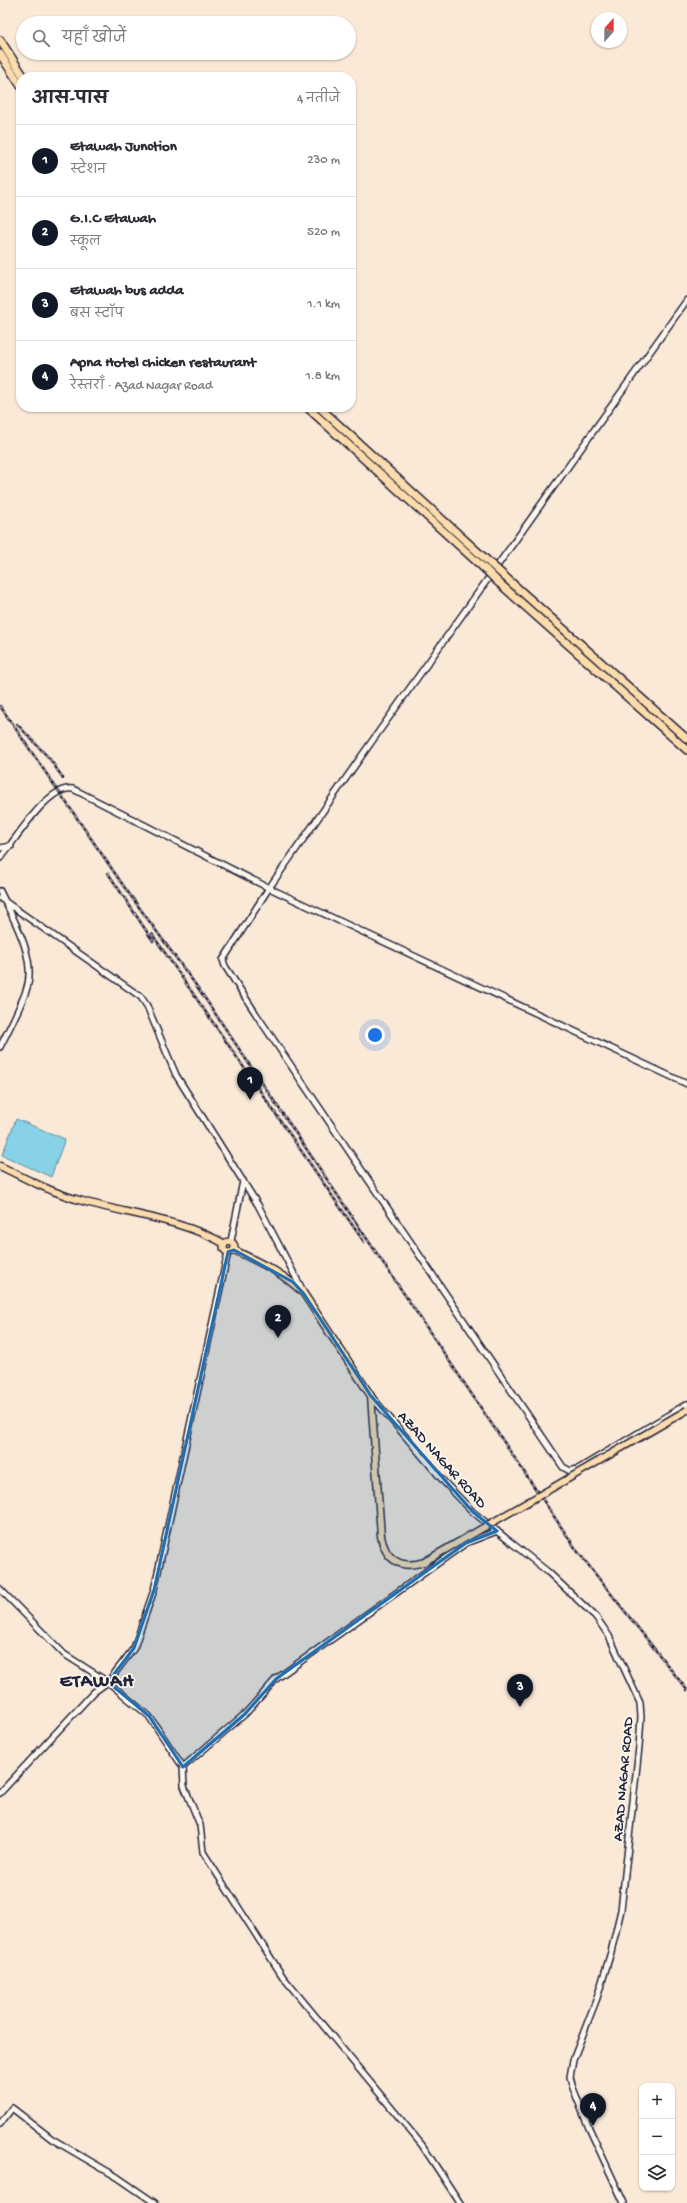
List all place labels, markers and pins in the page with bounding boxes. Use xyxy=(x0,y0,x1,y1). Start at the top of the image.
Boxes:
pin: 1 xyxy=(237,1067,263,1100)
pin: 2 xyxy=(265,1305,291,1338)
pin: 3 xyxy=(507,1674,533,1707)
pin: 4 xyxy=(580,2093,606,2126)

